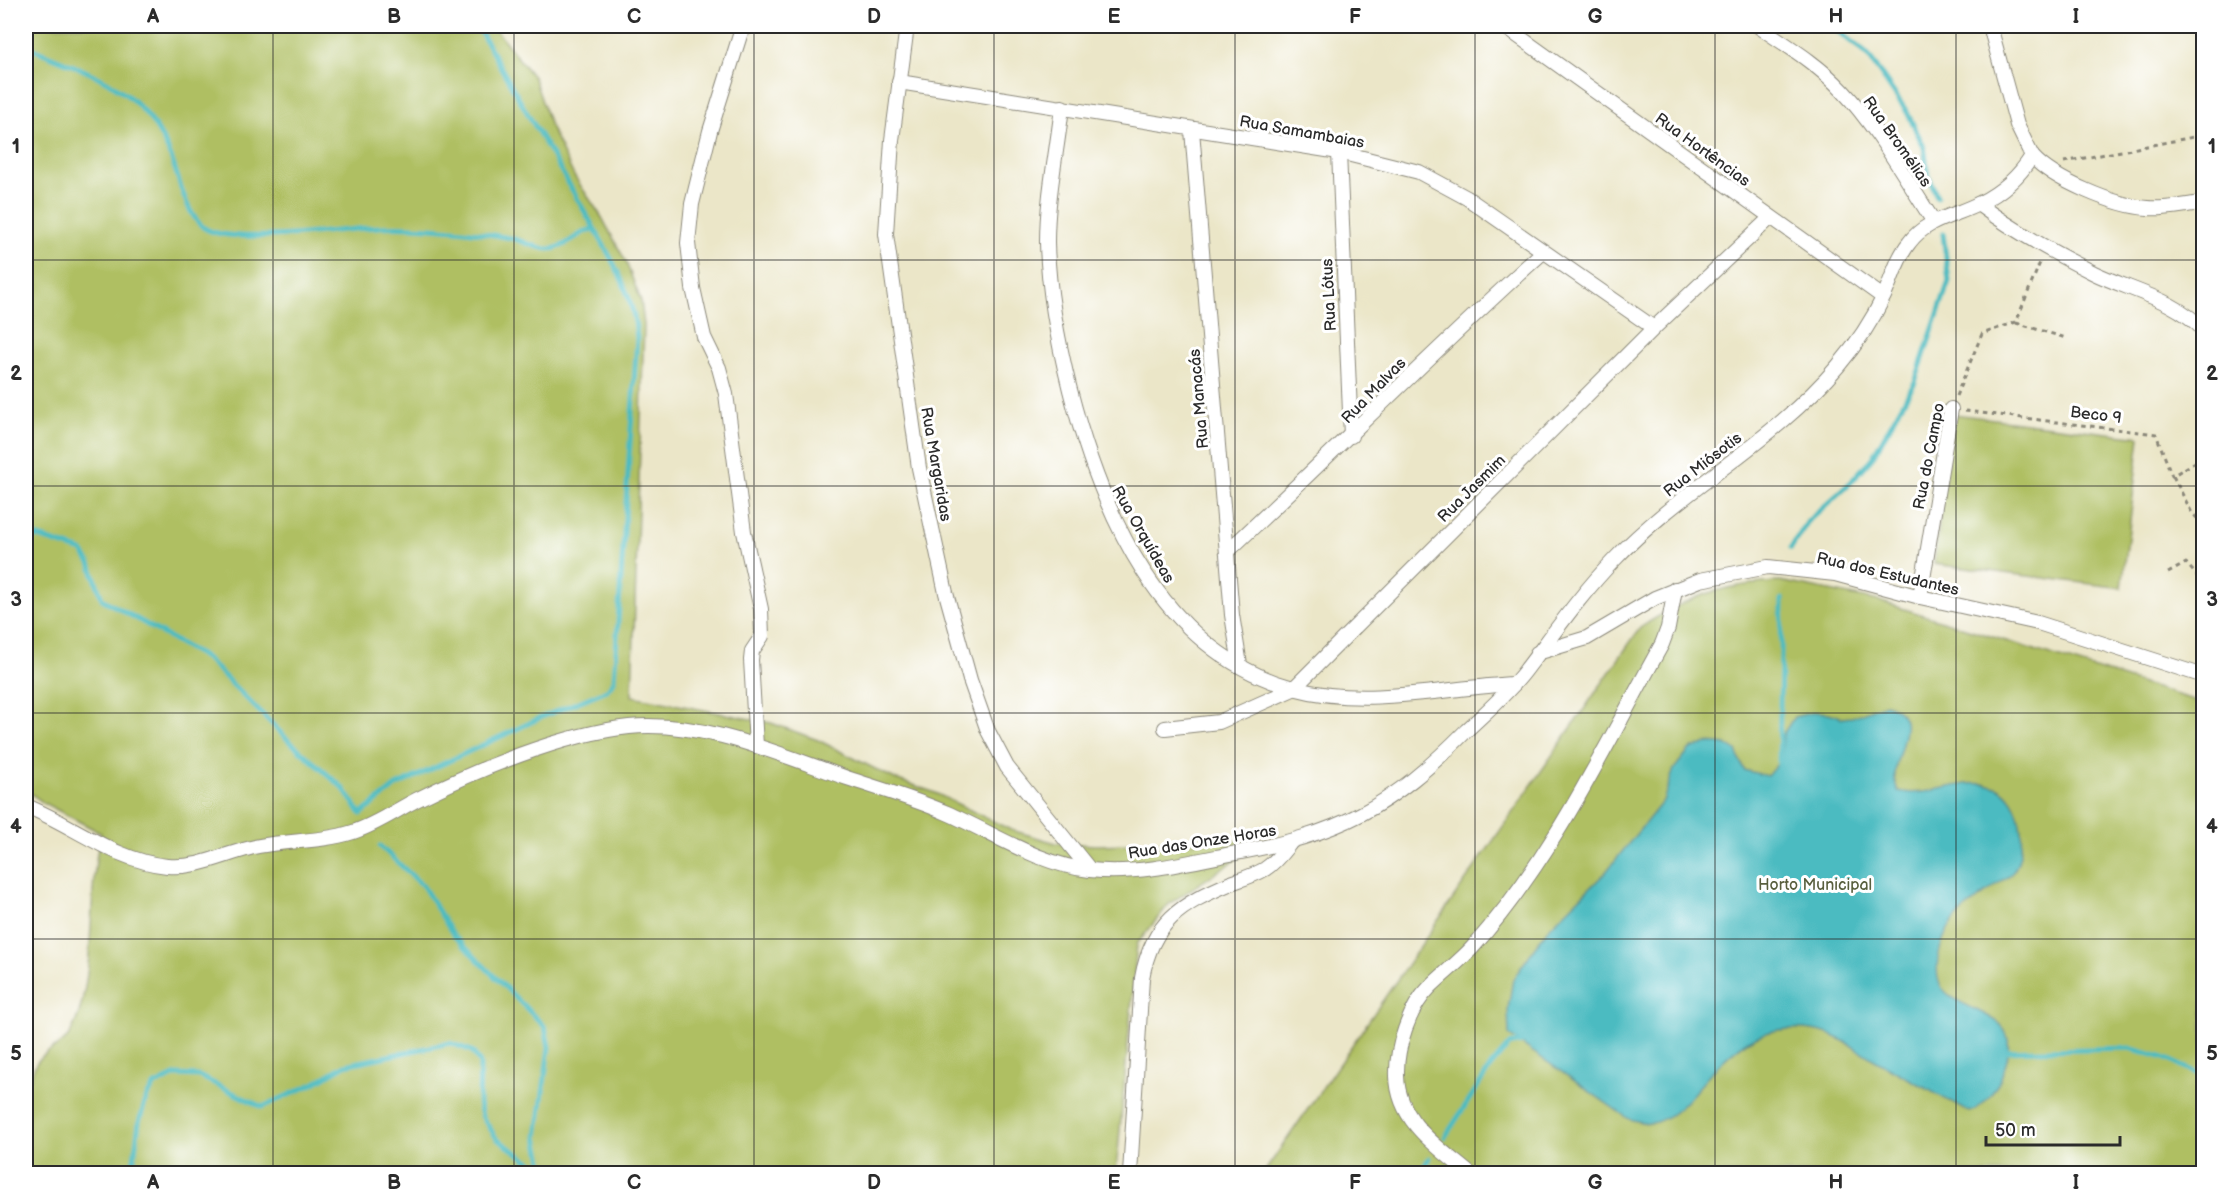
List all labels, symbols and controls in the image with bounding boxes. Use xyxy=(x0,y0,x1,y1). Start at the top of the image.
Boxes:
text: A xyxy=(146,5,160,29)
text: B xyxy=(387,5,401,29)
text: C xyxy=(627,5,641,29)
text: D xyxy=(867,5,881,29)
text: E xyxy=(1108,5,1121,29)
text: F xyxy=(1349,5,1361,29)
text: G xyxy=(1588,5,1603,29)
text: H xyxy=(1829,5,1843,29)
text: I xyxy=(2073,5,2079,29)
street label: Rua Bromélias xyxy=(1858,93,1935,191)
street label: Rua Hortências xyxy=(1651,109,1753,191)
street label: Rua Samambaias xyxy=(1238,112,1366,153)
text: 1 xyxy=(12,135,20,159)
text: 1 xyxy=(2208,135,2216,159)
street label: Rua Lótus xyxy=(1318,258,1341,332)
street label: Rua Manacás xyxy=(1186,348,1213,450)
street label: Rua Malvas xyxy=(1338,354,1410,428)
text: 2 xyxy=(10,362,22,386)
text: 2 xyxy=(2206,362,2218,386)
street label: Rua do Campo xyxy=(1910,401,1949,511)
street label: Beco 9 xyxy=(2069,403,2123,428)
street label: Rua Margaridas xyxy=(916,406,955,523)
street label: Rua Miósotis xyxy=(1660,429,1746,502)
street label: Rua Jasmim xyxy=(1434,451,1510,527)
street label: Rua Orquídeas xyxy=(1107,483,1178,587)
street label: Rua dos Estudantes xyxy=(1815,549,1961,600)
text: 3 xyxy=(10,588,22,612)
text: 3 xyxy=(2206,588,2218,612)
text: 4 xyxy=(10,815,22,839)
text: 4 xyxy=(2206,815,2218,839)
street label: Rua das Onze Horas xyxy=(1127,821,1278,864)
park label: Horto Municipal xyxy=(1758,876,1872,895)
text: 5 xyxy=(10,1042,22,1066)
text: 5 xyxy=(2206,1042,2218,1066)
scale bar xyxy=(1986,1109,2120,1147)
text: 50 m xyxy=(1995,1120,2036,1141)
text: A xyxy=(146,1171,160,1195)
text: B xyxy=(387,1171,401,1195)
text: C xyxy=(627,1171,641,1195)
text: D xyxy=(867,1171,881,1195)
text: E xyxy=(1108,1171,1121,1195)
text: F xyxy=(1349,1171,1361,1195)
text: G xyxy=(1588,1171,1603,1195)
text: H xyxy=(1829,1171,1843,1195)
text: I xyxy=(2073,1171,2079,1195)

